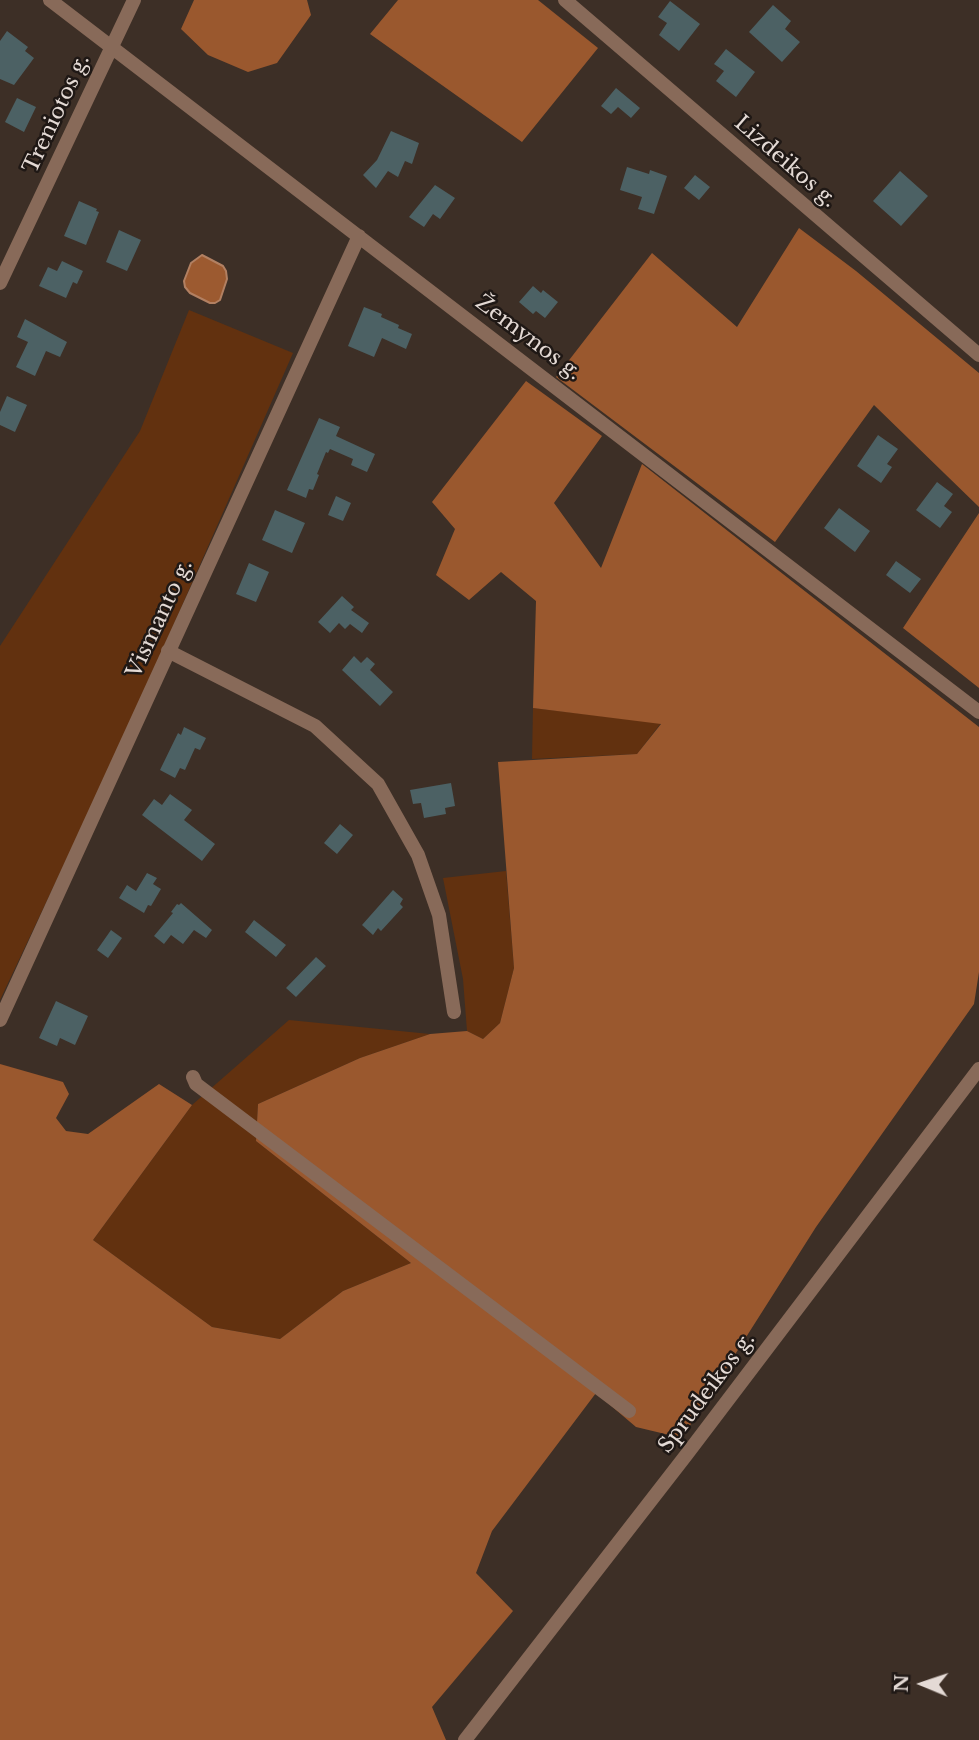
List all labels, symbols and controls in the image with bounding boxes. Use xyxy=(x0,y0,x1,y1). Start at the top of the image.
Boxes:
street label: Treniotos g. xyxy=(19,51,95,177)
street label: Lizdeikos g. xyxy=(729,111,841,213)
street label: Žemynos g. xyxy=(470,290,586,386)
street label: Vismanto g. xyxy=(122,556,198,682)
street label: Sprudeikos g. xyxy=(653,1328,761,1458)
north arrow xyxy=(888,1649,958,1719)
text: N xyxy=(890,1674,913,1693)

